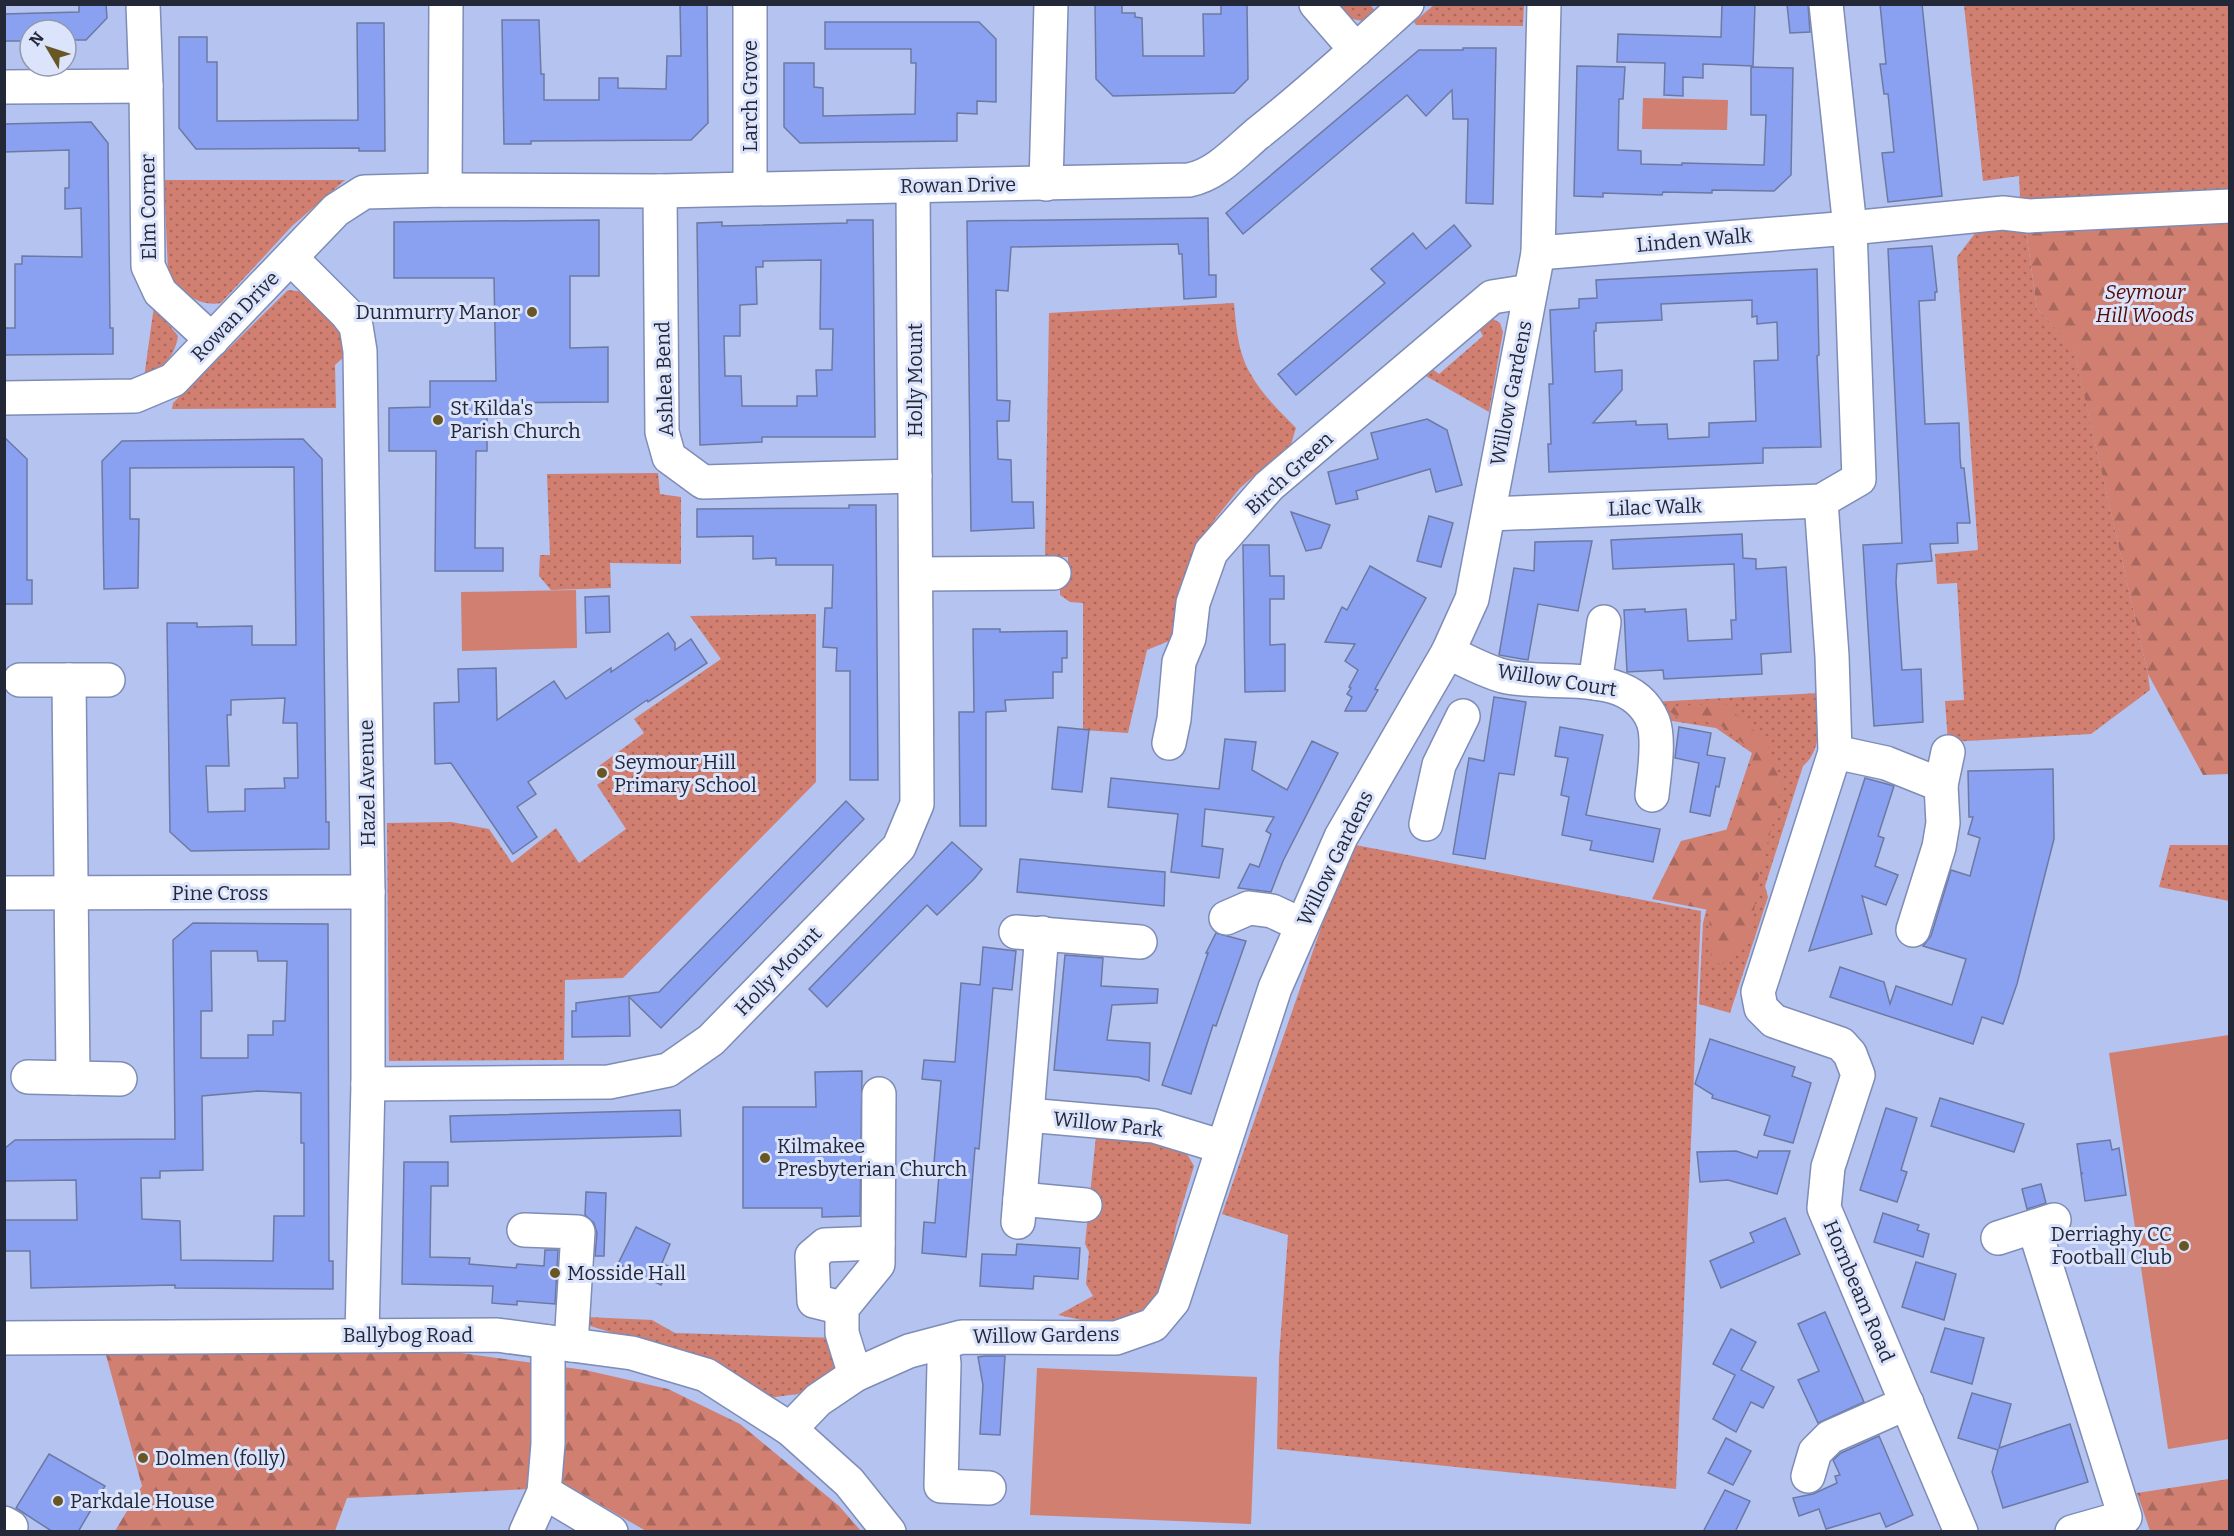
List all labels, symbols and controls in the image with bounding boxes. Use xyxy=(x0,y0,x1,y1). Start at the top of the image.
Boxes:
north arrow xyxy=(18,18,78,78)
text: N xyxy=(25,28,48,50)
street label: Larch Grove xyxy=(738,40,762,152)
street label: Elm Corner xyxy=(135,154,161,260)
street label: Rowan Drive xyxy=(900,172,1016,198)
street label: Linden Walk xyxy=(1635,223,1753,257)
street label: Rowan Drive xyxy=(186,266,284,366)
park label: Seymour Hill Woods xyxy=(2096,280,2194,327)
place label: Dunmurry Manor xyxy=(356,300,520,324)
marker: Dunmurry Manor xyxy=(525,305,539,319)
street label: Willow Gardens xyxy=(1485,319,1537,467)
street label: Ashlea Bend xyxy=(650,321,678,437)
street label: Holly Mount xyxy=(903,323,927,437)
place label: St Kilda's Parish Church xyxy=(450,396,581,443)
marker: St Kilda's Parish Church xyxy=(431,413,445,427)
street label: Birch Green xyxy=(1240,426,1338,520)
street label: Lilac Walk xyxy=(1608,493,1703,521)
street label: Willow Court xyxy=(1496,659,1618,701)
street label: Hazel Avenue xyxy=(354,719,380,847)
place label: Seymour Hill Primary School xyxy=(614,750,757,797)
marker: Seymour Hill Primary School xyxy=(595,766,609,780)
street label: Willow Gardens xyxy=(1292,787,1378,929)
street label: Pine Cross xyxy=(172,881,268,905)
street label: Holly Mount xyxy=(730,922,826,1020)
street label: Willow Park xyxy=(1052,1106,1165,1142)
place label: Kilmakee Presbyterian Church xyxy=(777,1134,968,1181)
marker: Kilmakee Presbyterian Church xyxy=(758,1151,772,1165)
street label: Hornbeam Road xyxy=(1818,1216,1900,1366)
place label: Derriaghy CC Football Club xyxy=(2050,1222,2172,1269)
marker: Derriaghy CC Football Club xyxy=(2177,1239,2191,1253)
place label: Mosside Hall xyxy=(567,1261,686,1285)
marker: Mosside Hall xyxy=(548,1266,562,1280)
street label: Willow Gardens xyxy=(972,1322,1120,1348)
street label: Ballybog Road xyxy=(343,1323,473,1347)
place label: Dolmen (folly) xyxy=(155,1446,286,1470)
marker: Dolmen (folly) xyxy=(136,1451,150,1465)
place label: Parkdale House xyxy=(70,1489,215,1513)
marker: Parkdale House xyxy=(51,1494,65,1508)

